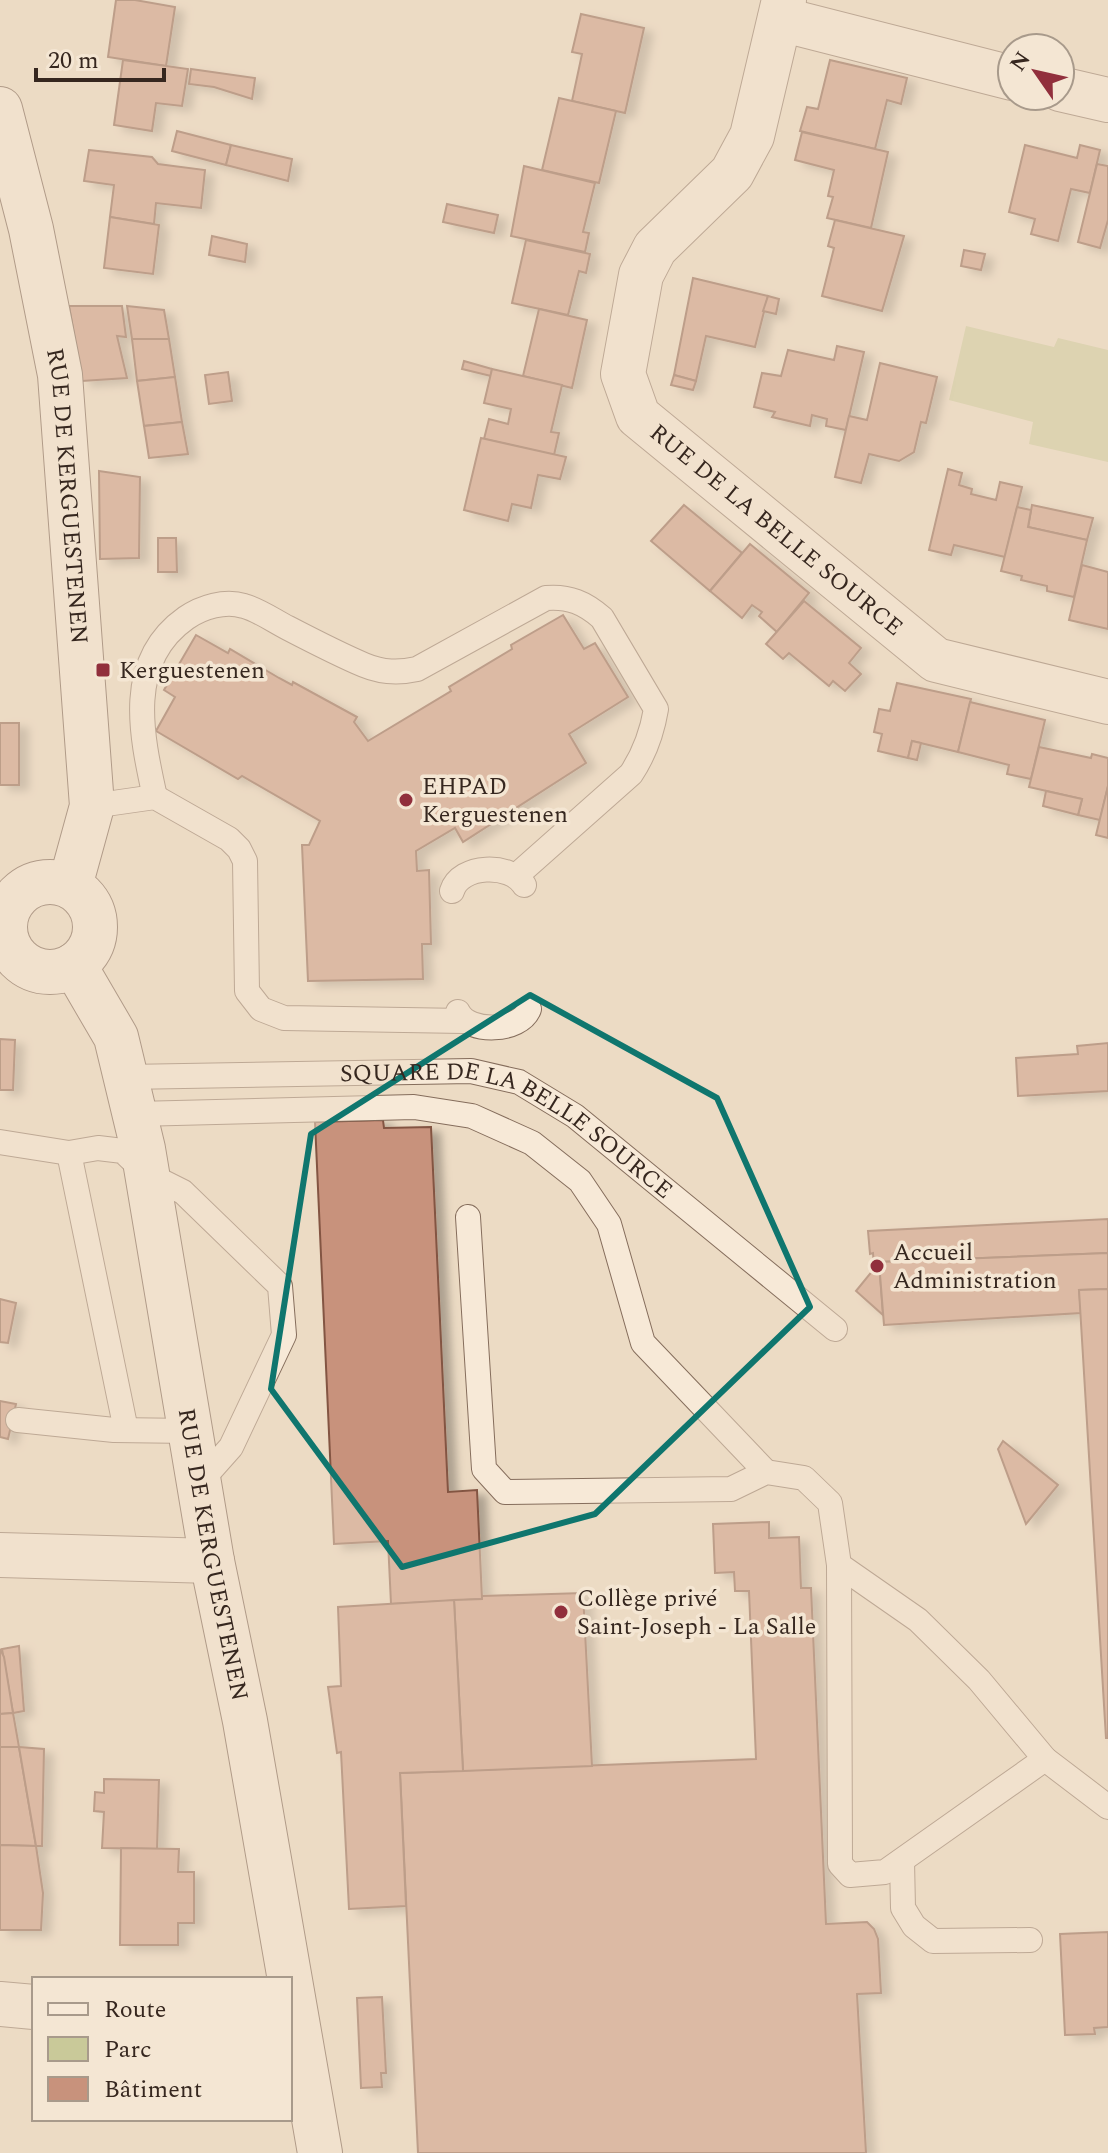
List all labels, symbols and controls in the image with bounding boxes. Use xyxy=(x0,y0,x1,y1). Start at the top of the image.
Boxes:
scale bar xyxy=(36,32,164,82)
north arrow xyxy=(996,32,1076,112)
text: 20 m xyxy=(48,43,99,79)
text: N xyxy=(1002,45,1039,78)
street label: RUE DE KERGUESTENEN xyxy=(36,345,97,645)
street label: RUE DE LA BELLE SOURCE xyxy=(641,415,911,645)
place label: Kerguestenen xyxy=(119,653,265,689)
marker: Kerguestenen xyxy=(94,661,112,679)
place label: EHPAD Kerguestenen xyxy=(422,769,568,833)
marker: EHPAD Kerguestenen xyxy=(397,791,415,809)
street label: SQUARE DE LA BELLE SOURCE xyxy=(340,1053,680,1208)
place label: Accueil Administration xyxy=(893,1235,1057,1299)
marker: Accueil Administration xyxy=(868,1257,886,1275)
street label: RUE DE KERGUESTENEN xyxy=(168,1405,257,1704)
place label: Collège privé Saint-Joseph - La Salle xyxy=(577,1581,816,1645)
marker: Collège privé Saint-Joseph - La Salle xyxy=(552,1603,570,1621)
legend xyxy=(32,1977,292,2121)
text: Route xyxy=(104,1992,166,2028)
text: Parc xyxy=(104,2032,152,2068)
text: Bâtiment xyxy=(104,2072,202,2108)

